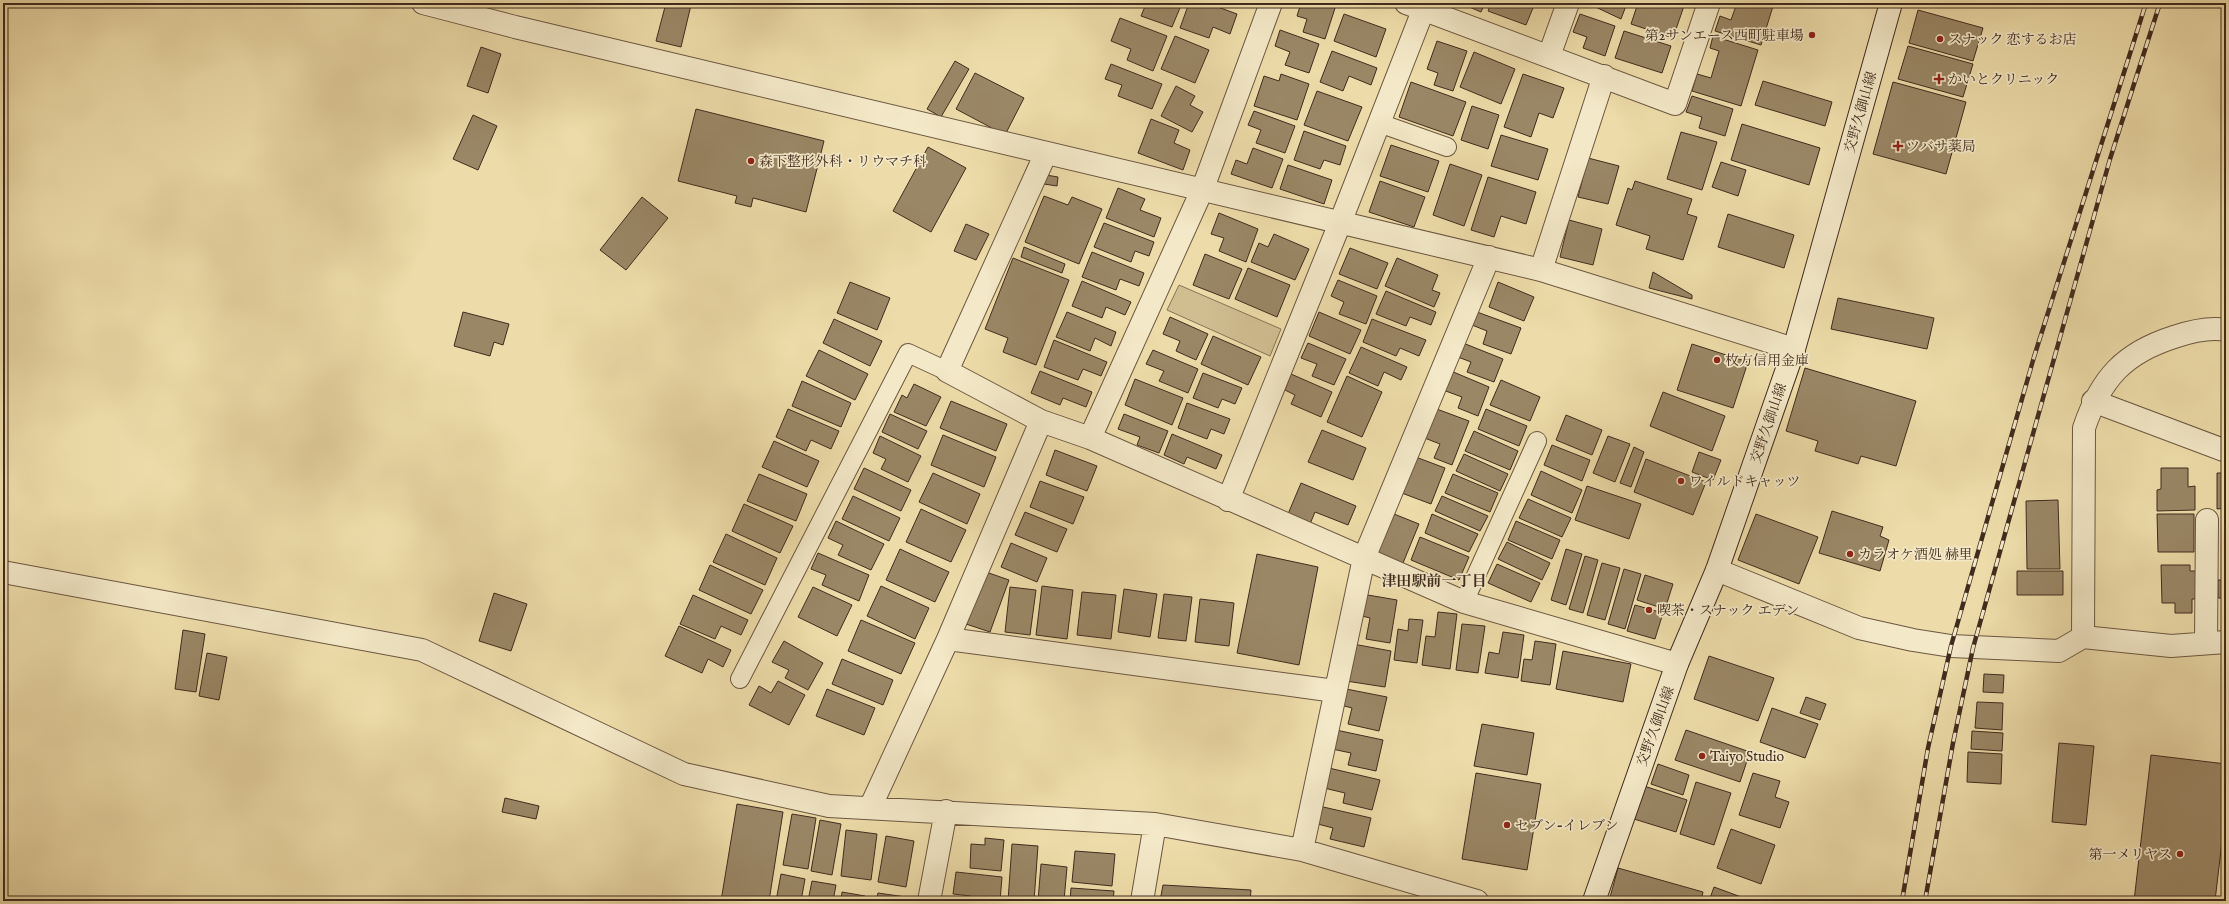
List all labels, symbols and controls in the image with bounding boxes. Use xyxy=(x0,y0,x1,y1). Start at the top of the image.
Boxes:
place label: 第2サンエース西町駐車場 xyxy=(1645,27,1804,45)
marker: 第2サンエース西町駐車場 xyxy=(1807,30,1817,40)
place label: スナック 恋するお店 xyxy=(1948,31,2077,49)
marker: スナック 恋するお店 xyxy=(1935,34,1945,44)
street label: 交野久御山線 xyxy=(1841,69,1881,155)
place label: かいとクリニック xyxy=(1948,71,2059,89)
marker: かいとクリニック xyxy=(1933,73,1945,85)
place label: ツバサ薬局 xyxy=(1906,138,1976,156)
marker: ツバサ薬局 xyxy=(1893,141,1903,151)
place label: 森下整形外科・リウマチ科 xyxy=(759,153,927,171)
marker: 森下整形外科・リウマチ科 xyxy=(746,156,756,166)
place label: 枚方信用金庫 xyxy=(1725,352,1809,370)
marker: 枚方信用金庫 xyxy=(1712,355,1722,365)
street label: 交野久御山線 xyxy=(1747,381,1791,466)
place label: ワイルドキャッツ xyxy=(1689,473,1801,491)
marker: ワイルドキャッツ xyxy=(1676,476,1686,486)
place label: カラオケ酒処 赫里 xyxy=(1858,546,1973,564)
marker: カラオケ酒処 赫里 xyxy=(1845,549,1855,559)
district label: 津田駅前一丁目 xyxy=(1381,572,1487,591)
place label: 喫茶・スナック エデン xyxy=(1657,602,1799,620)
marker: 喫茶・スナック エデン xyxy=(1644,605,1654,615)
street label: 交野久御山線 xyxy=(1633,684,1679,769)
place label: Taiyo Studio xyxy=(1710,748,1784,766)
marker: Taiyo Studio xyxy=(1697,751,1707,761)
place label: セブン-イレブン xyxy=(1515,817,1618,835)
marker: セブン-イレブン xyxy=(1502,820,1512,830)
place label: 第一メリヤス xyxy=(2089,846,2172,864)
marker: 第一メリヤス xyxy=(2175,849,2185,859)

